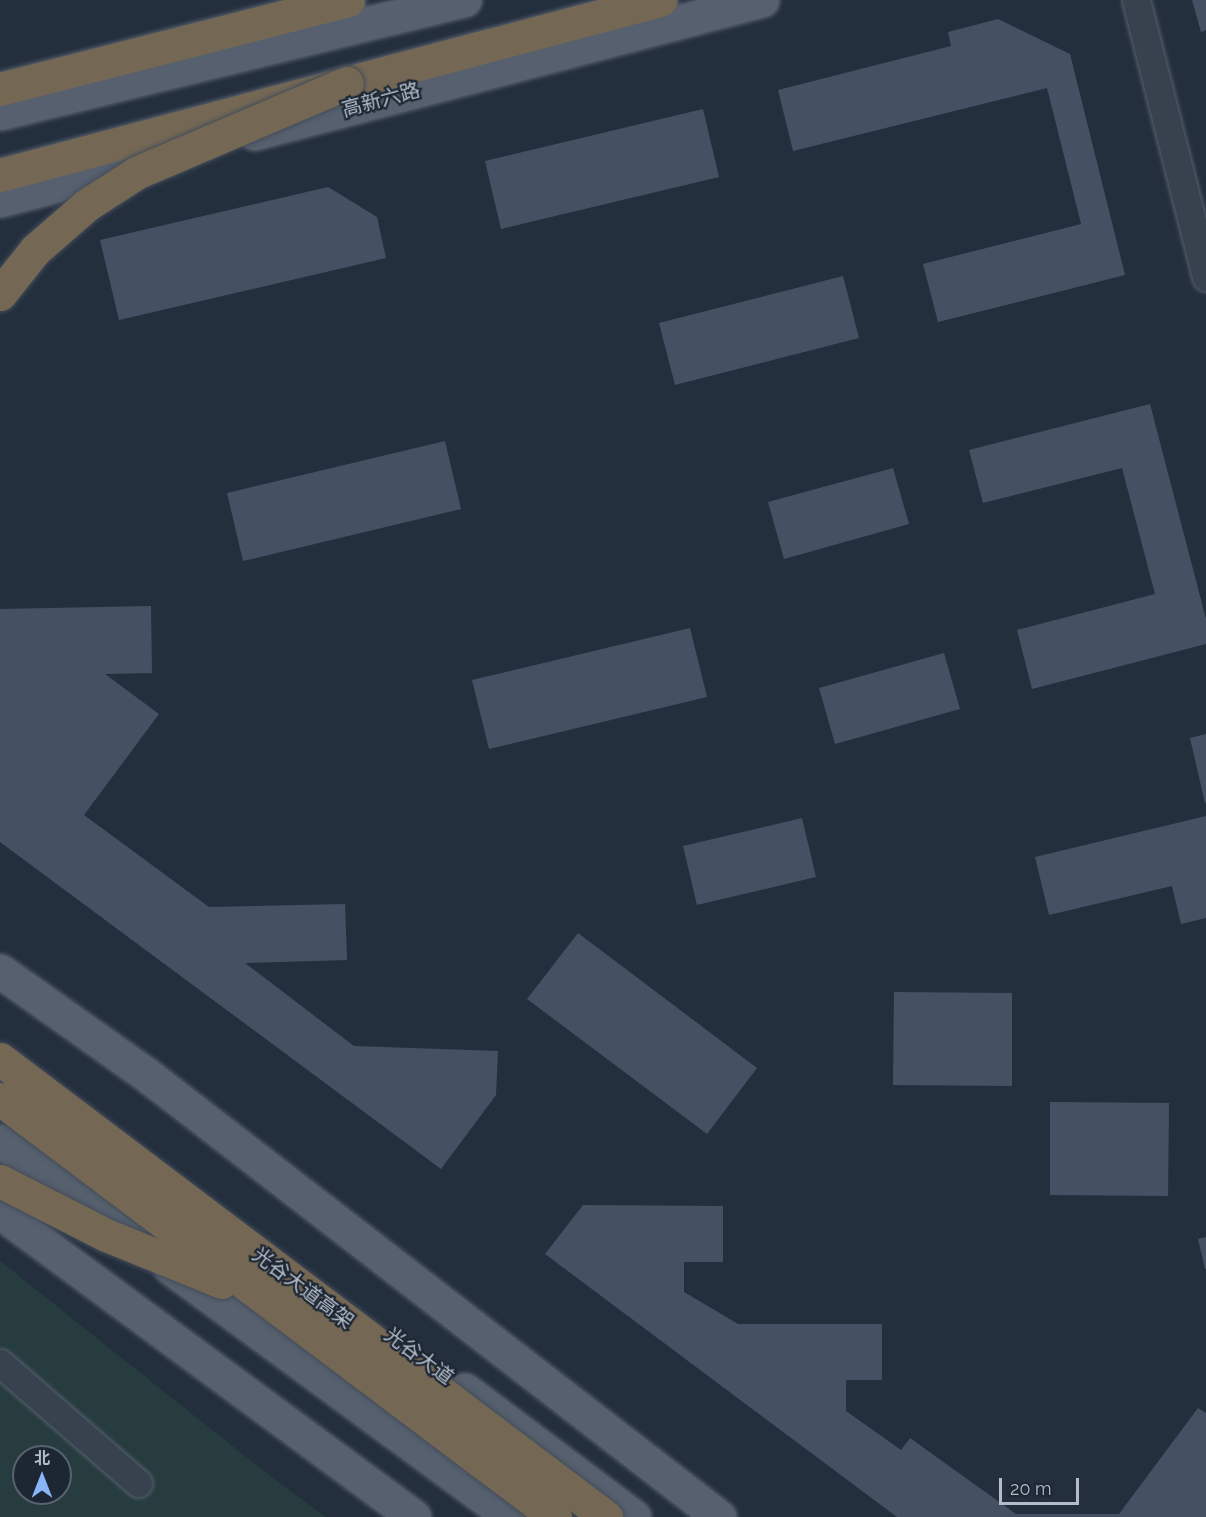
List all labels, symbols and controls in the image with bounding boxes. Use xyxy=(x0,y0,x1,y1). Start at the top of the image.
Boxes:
street label: 高新六路 xyxy=(339,78,423,122)
street label: 光谷大道高架 xyxy=(248,1242,358,1334)
street label: 光谷大道 xyxy=(380,1322,458,1390)
north arrow xyxy=(12,1445,72,1505)
text: 北 xyxy=(34,1449,50,1468)
scale bar xyxy=(1002,1466,1082,1504)
text: 20 m xyxy=(1010,1478,1052,1499)

